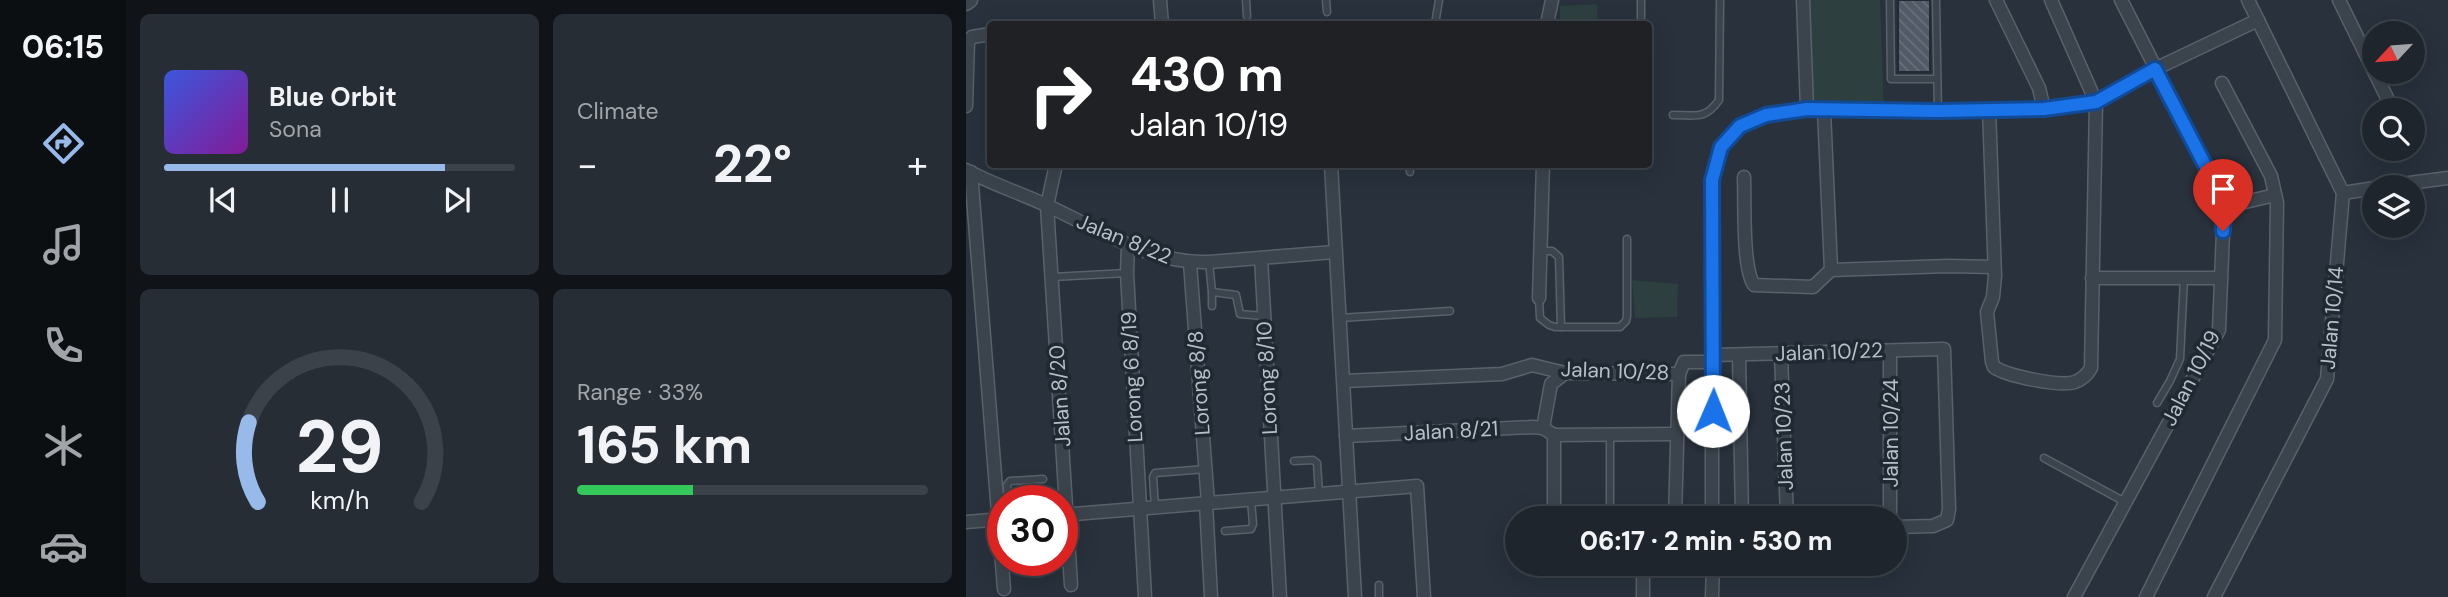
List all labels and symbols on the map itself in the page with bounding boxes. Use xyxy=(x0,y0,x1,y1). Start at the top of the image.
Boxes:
north arrow xyxy=(2362,21,2426,84)
pin xyxy=(2193,159,2253,231)
street label: Jalan 8/22 xyxy=(1072,207,1176,271)
street label: Jalan 10/14 xyxy=(2314,265,2350,371)
street label: Lorong 6 8/19 xyxy=(1115,311,1149,443)
street label: Lorong 8/10 xyxy=(1250,321,1284,435)
street label: Jalan 10/19 xyxy=(2155,325,2227,431)
street label: Lorong 8/8 xyxy=(1181,330,1217,436)
street label: Jalan 10/22 xyxy=(1774,336,1884,368)
street label: Jalan 8/20 xyxy=(1042,344,1078,448)
street label: Jalan 10/28 xyxy=(1560,355,1670,387)
position arrow xyxy=(1676,374,1750,448)
street label: Jalan 10/24 xyxy=(1877,379,1905,487)
street label: Jalan 10/23 xyxy=(1768,381,1800,491)
street label: Jalan 8/21 xyxy=(1403,415,1499,447)
speed limit sign: 30 xyxy=(987,485,1078,576)

